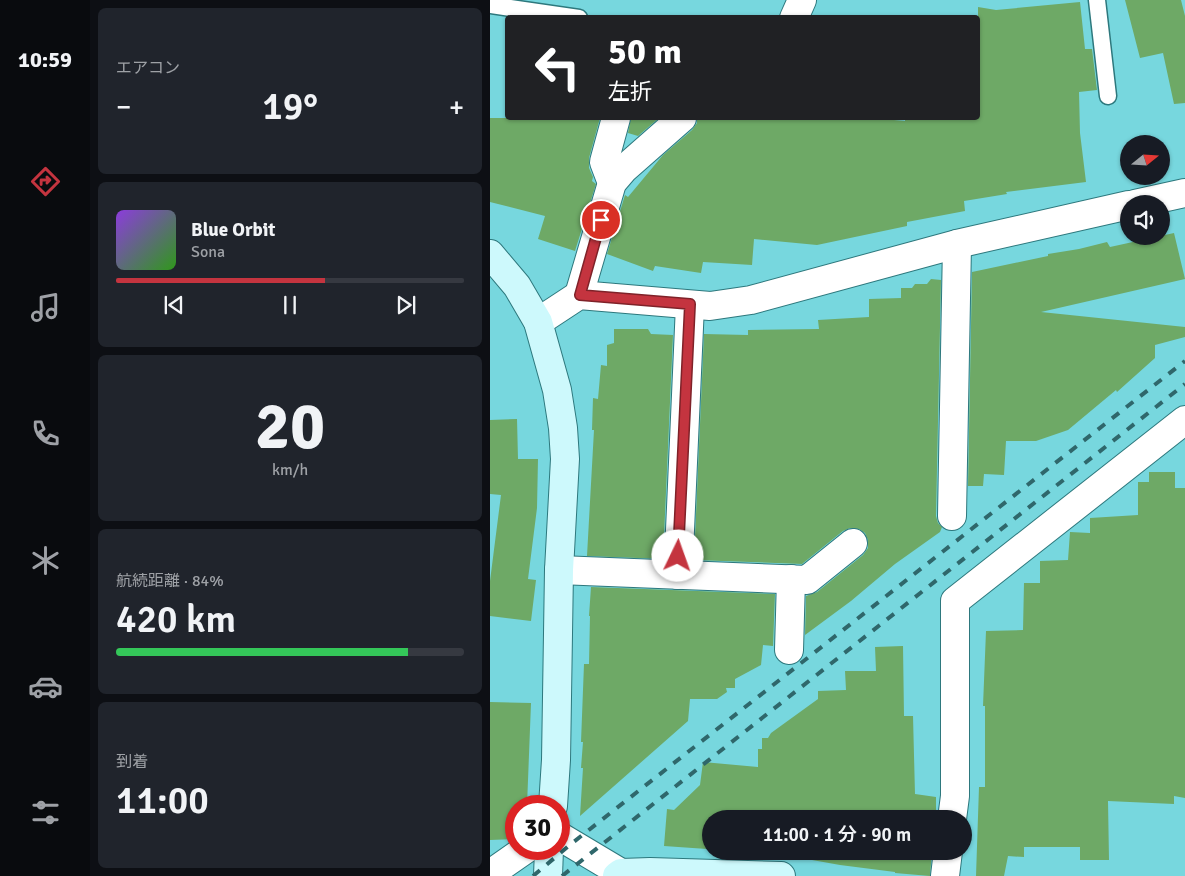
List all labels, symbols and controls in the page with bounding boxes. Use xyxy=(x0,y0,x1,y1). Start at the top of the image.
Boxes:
text: 50 m xyxy=(608,30,682,73)
icon: left xyxy=(525,35,590,100)
text: 10:59 xyxy=(18,46,72,73)
text: エアコン xyxy=(116,58,180,78)
text: 左折 xyxy=(608,78,652,105)
text: 19° xyxy=(262,83,318,130)
text: − xyxy=(116,90,131,124)
text: + xyxy=(449,90,464,124)
north arrow xyxy=(1120,135,1170,185)
map controls xyxy=(1120,135,1170,245)
icon: directions xyxy=(28,164,63,199)
button: sound xyxy=(1120,195,1170,245)
pin xyxy=(580,199,622,241)
icon: arrive xyxy=(587,206,615,234)
text: Blue Orbit xyxy=(191,218,275,242)
text: Sona xyxy=(191,242,225,262)
icon: music xyxy=(28,290,63,325)
icon: previous xyxy=(160,291,188,319)
icon: pause xyxy=(276,291,304,319)
icon: next xyxy=(392,291,420,319)
text: 20 xyxy=(255,387,325,467)
icon: phone xyxy=(28,416,63,451)
text: km/h xyxy=(272,460,308,480)
position arrow xyxy=(651,529,703,581)
icon: climate xyxy=(28,543,63,578)
text: 航続距離 · 84% xyxy=(116,571,224,591)
text: 420 km xyxy=(116,596,236,643)
icon: car xyxy=(28,669,63,704)
text: 到着 xyxy=(116,752,148,772)
text: 11:00 xyxy=(116,777,209,824)
icon: filters xyxy=(28,795,63,830)
speed limit sign: 30 xyxy=(505,795,570,860)
text: 11:00 · 1 分 · 90 m xyxy=(763,823,911,847)

